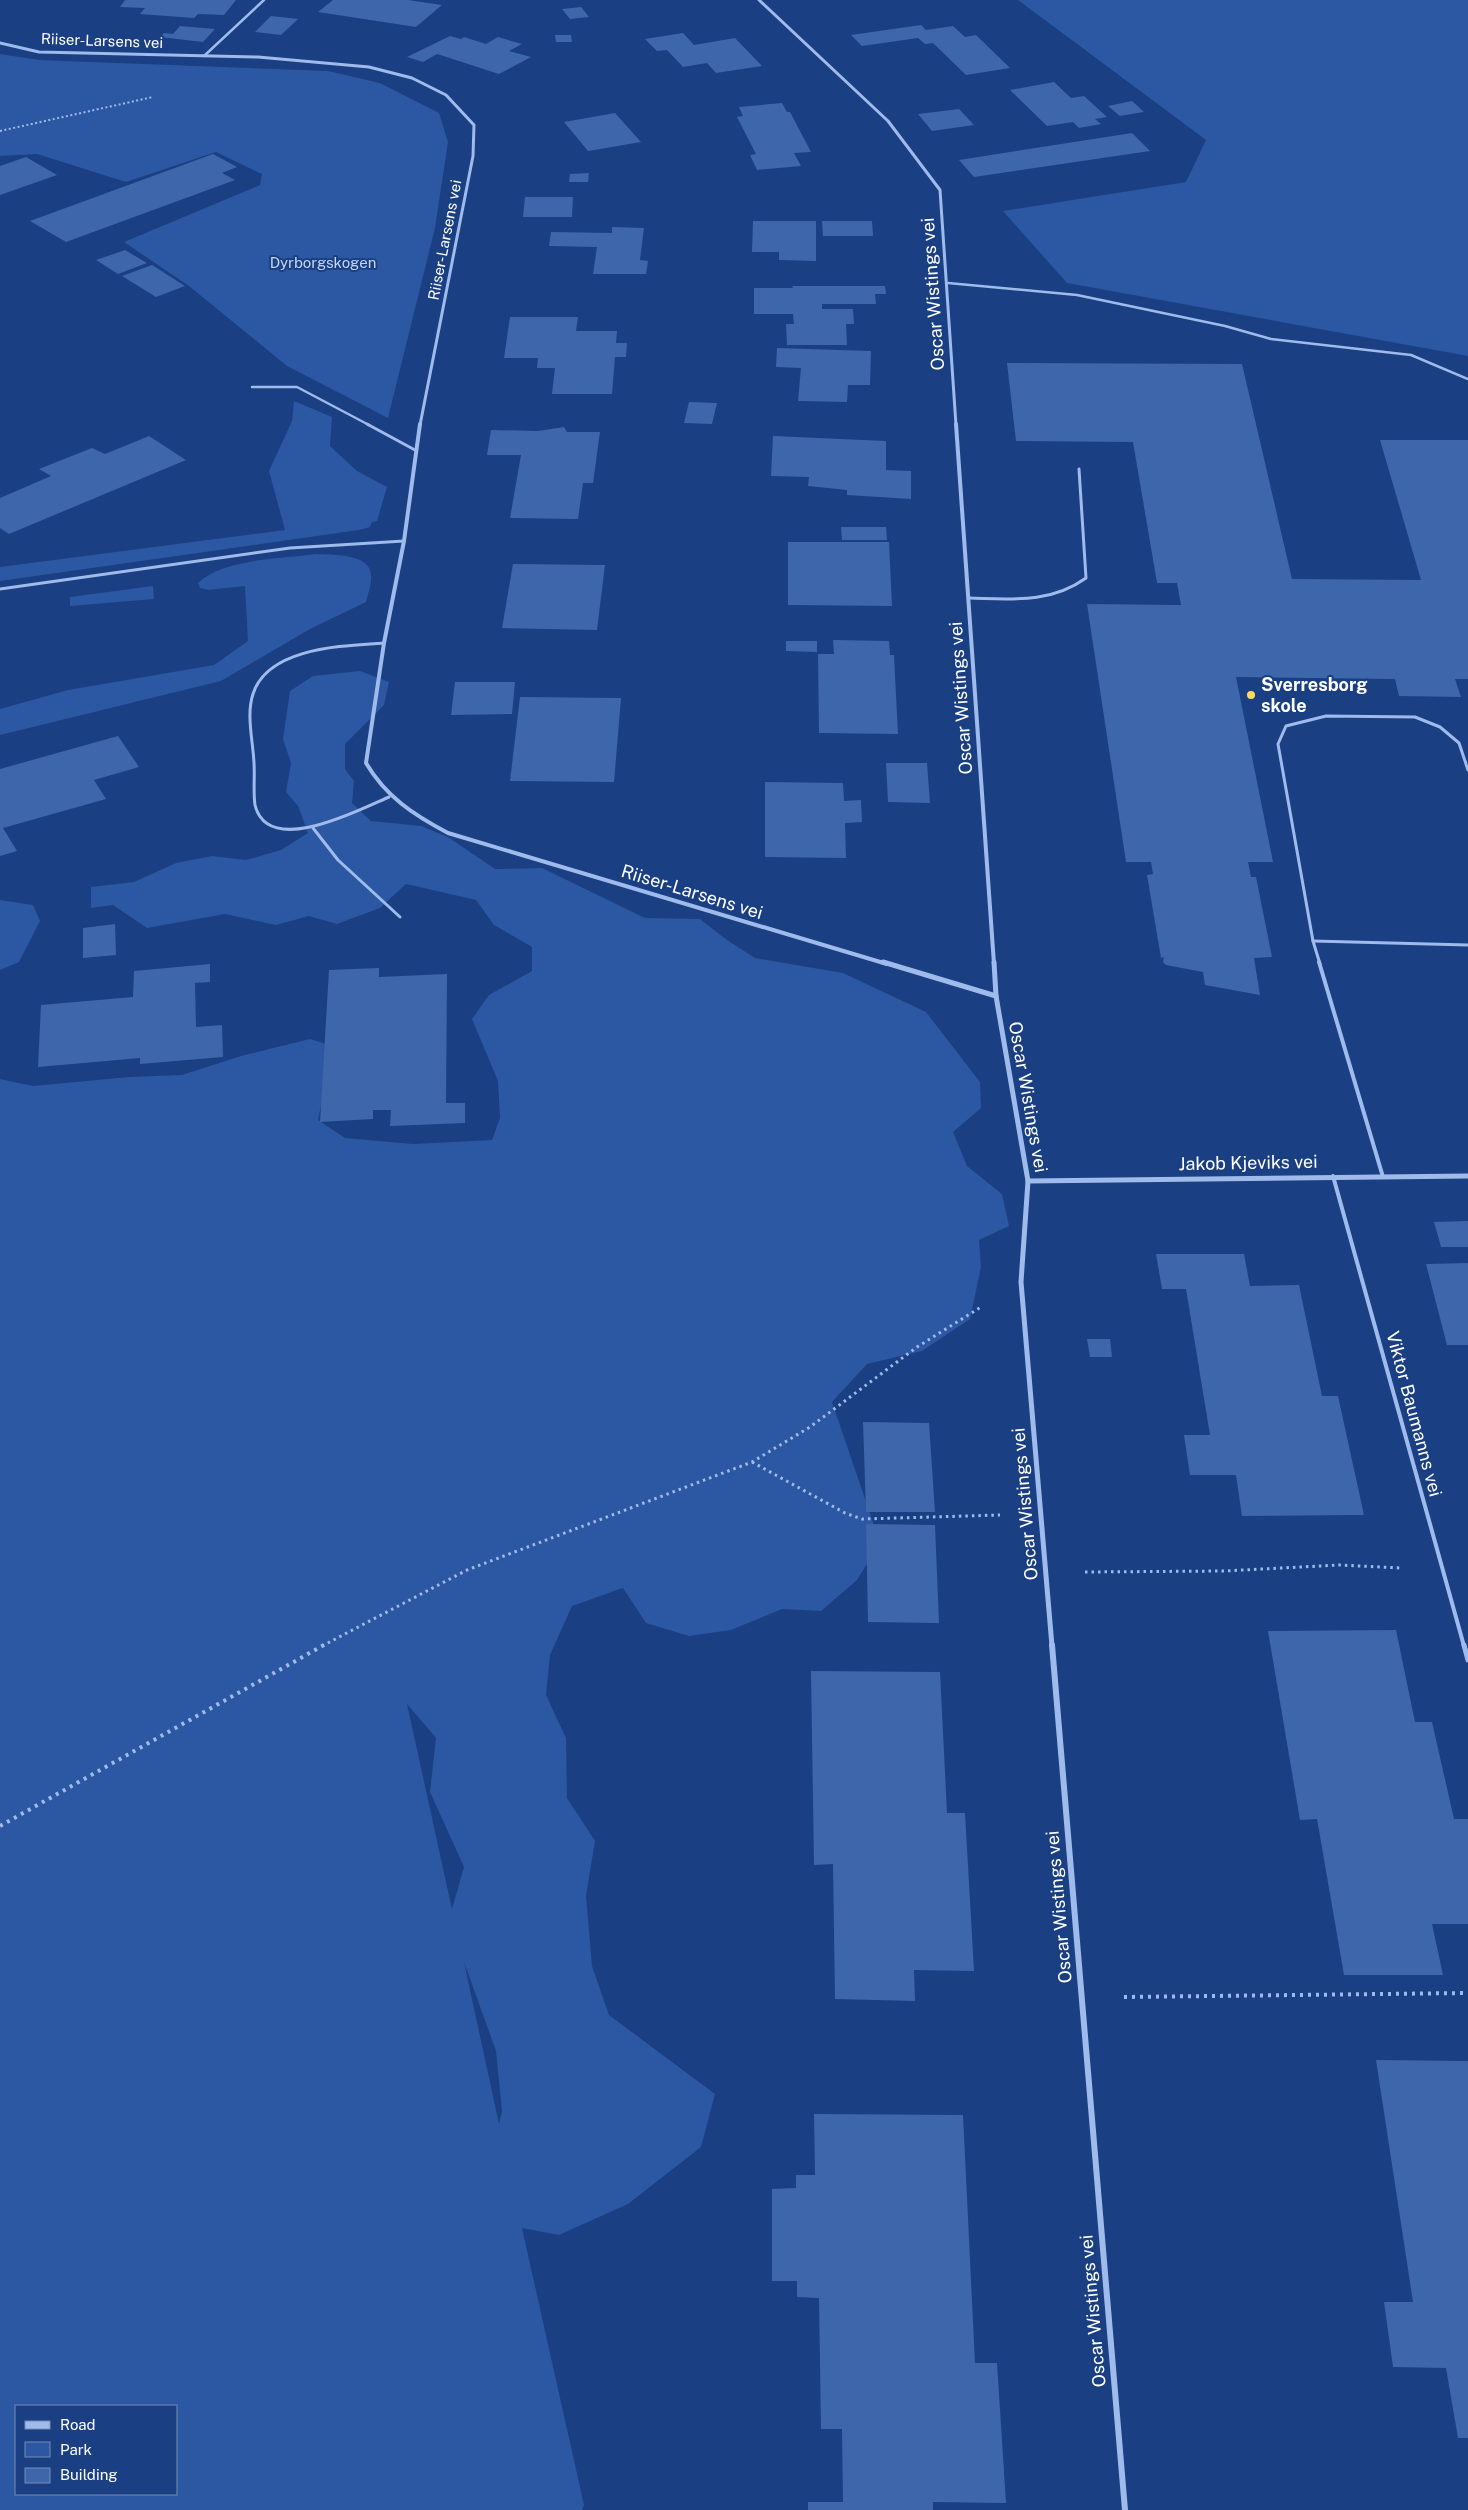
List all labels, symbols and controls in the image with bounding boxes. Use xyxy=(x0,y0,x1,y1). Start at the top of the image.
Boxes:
street label: Riiser-Larsens vei xyxy=(41,30,163,51)
street label: Riiser-Larsens vei xyxy=(424,178,465,302)
street label: Oscar Wistings vei xyxy=(917,217,948,371)
park label: Dyrborgskogen xyxy=(270,254,376,271)
street label: Oscar Wistings vei xyxy=(945,621,976,775)
place label: Sverresborg skole xyxy=(1261,674,1368,716)
marker: Sverresborg skole xyxy=(1245,689,1257,701)
street label: Riiser-Larsens vei xyxy=(619,860,765,923)
street label: Oscar Wistings vei xyxy=(1005,1020,1052,1174)
street label: Jakob Kjeviks vei xyxy=(1178,1151,1318,1174)
street label: Viktor Baumanns vei xyxy=(1382,1329,1447,1499)
street label: Oscar Wistings vei xyxy=(1007,1427,1042,1581)
street label: Oscar Wistings vei xyxy=(1041,1830,1076,1984)
street label: Oscar Wistings vei xyxy=(1075,2234,1110,2388)
legend xyxy=(15,2405,178,2495)
text: Road xyxy=(60,2416,96,2433)
text: Park xyxy=(60,2441,92,2458)
text: Building xyxy=(60,2466,118,2483)

